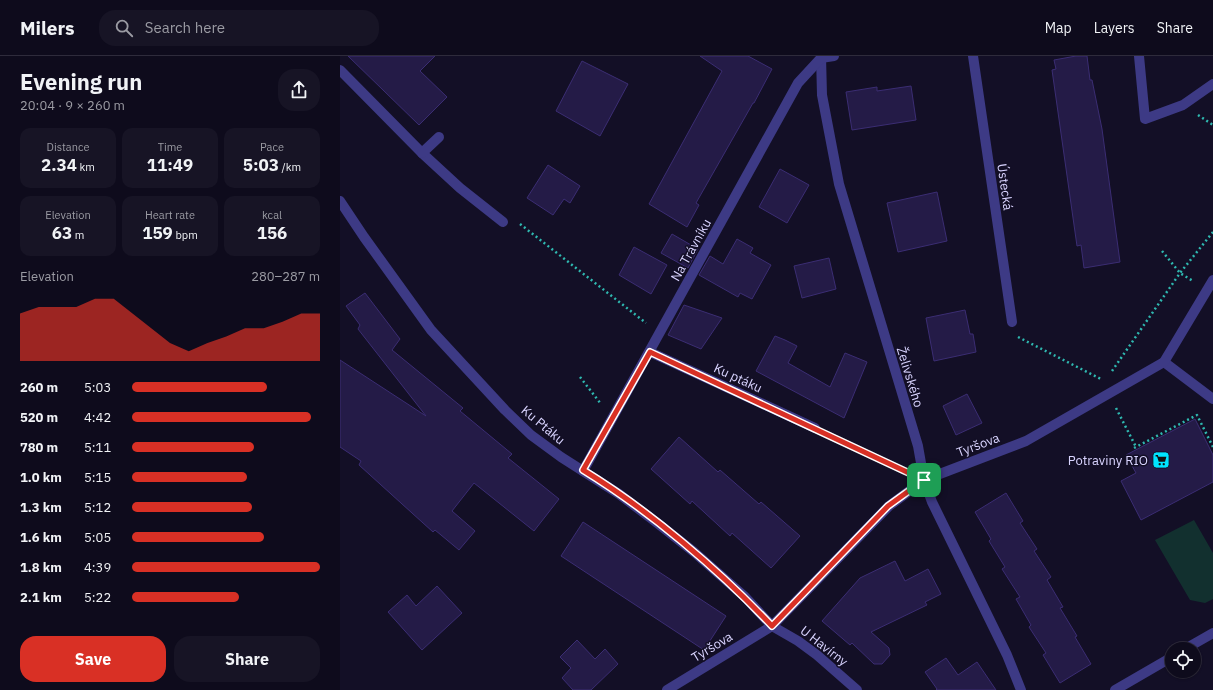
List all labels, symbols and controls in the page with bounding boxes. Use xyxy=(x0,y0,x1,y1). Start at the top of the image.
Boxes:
search box xyxy=(99,10,379,46)
text: Milers xyxy=(20,16,75,40)
icon: search xyxy=(113,17,135,39)
text: Search here xyxy=(145,18,225,37)
text: Map xyxy=(1045,19,1072,37)
text: Layers xyxy=(1094,19,1135,37)
text: Share xyxy=(1157,19,1193,37)
text: Evening run xyxy=(20,67,142,96)
button: share xyxy=(278,69,320,111)
text: 20:04 · 9 × 260 m xyxy=(20,97,125,114)
text: Distance xyxy=(47,140,89,154)
text: Time xyxy=(158,140,182,154)
text: Pace xyxy=(260,140,284,154)
text: 2.34 xyxy=(41,154,77,176)
text: 11:49 xyxy=(147,154,193,176)
text: 5:03 xyxy=(243,154,279,176)
text: km xyxy=(77,160,95,174)
text: /km xyxy=(279,160,301,174)
street label: Ústecká xyxy=(993,163,1017,211)
text: Elevation xyxy=(45,208,91,222)
text: Heart rate xyxy=(145,208,195,222)
text: kcal xyxy=(262,208,282,222)
street label: Na Trávníku xyxy=(667,216,715,284)
text: 63 xyxy=(52,222,72,244)
text: 159 xyxy=(142,222,173,244)
text: 156 xyxy=(257,222,287,244)
text: m xyxy=(72,228,84,242)
text: bpm xyxy=(173,228,198,242)
text: Elevation xyxy=(20,268,74,285)
text: 280–287 m xyxy=(251,268,320,285)
street label: Želivského xyxy=(893,345,927,409)
street label: Ku ptáku xyxy=(711,359,765,397)
text: 260 m xyxy=(20,379,58,396)
text: 5:03 xyxy=(84,379,111,396)
street label: Ku Ptáku xyxy=(518,402,568,448)
text: 520 m xyxy=(20,409,58,426)
text: 4:42 xyxy=(84,409,111,426)
street label: Tyršova xyxy=(954,429,1002,461)
text: 780 m xyxy=(20,439,58,456)
text: 5:11 xyxy=(84,439,111,456)
supermarket icon: Potraviny RIO xyxy=(1151,450,1171,470)
place label: Potraviny RIO xyxy=(1068,452,1148,469)
pin xyxy=(907,463,941,497)
text: 1.0 km xyxy=(20,469,62,486)
text: 5:15 xyxy=(84,469,111,486)
icon: arrive xyxy=(913,469,935,491)
text: 1.3 km xyxy=(20,499,62,516)
text: 5:12 xyxy=(84,499,111,516)
text: 1.6 km xyxy=(20,529,62,546)
text: 5:05 xyxy=(84,529,111,546)
text: 1.8 km xyxy=(20,559,62,576)
text: 4:39 xyxy=(84,559,111,576)
text: 2.1 km xyxy=(20,589,62,606)
text: 5:22 xyxy=(84,589,111,606)
street label: U Havírny xyxy=(797,622,852,670)
street label: Tyršova xyxy=(688,628,736,666)
button: Save xyxy=(20,636,166,682)
button: Share xyxy=(174,636,320,682)
map controls xyxy=(1165,642,1201,678)
button: locate xyxy=(1165,642,1201,678)

